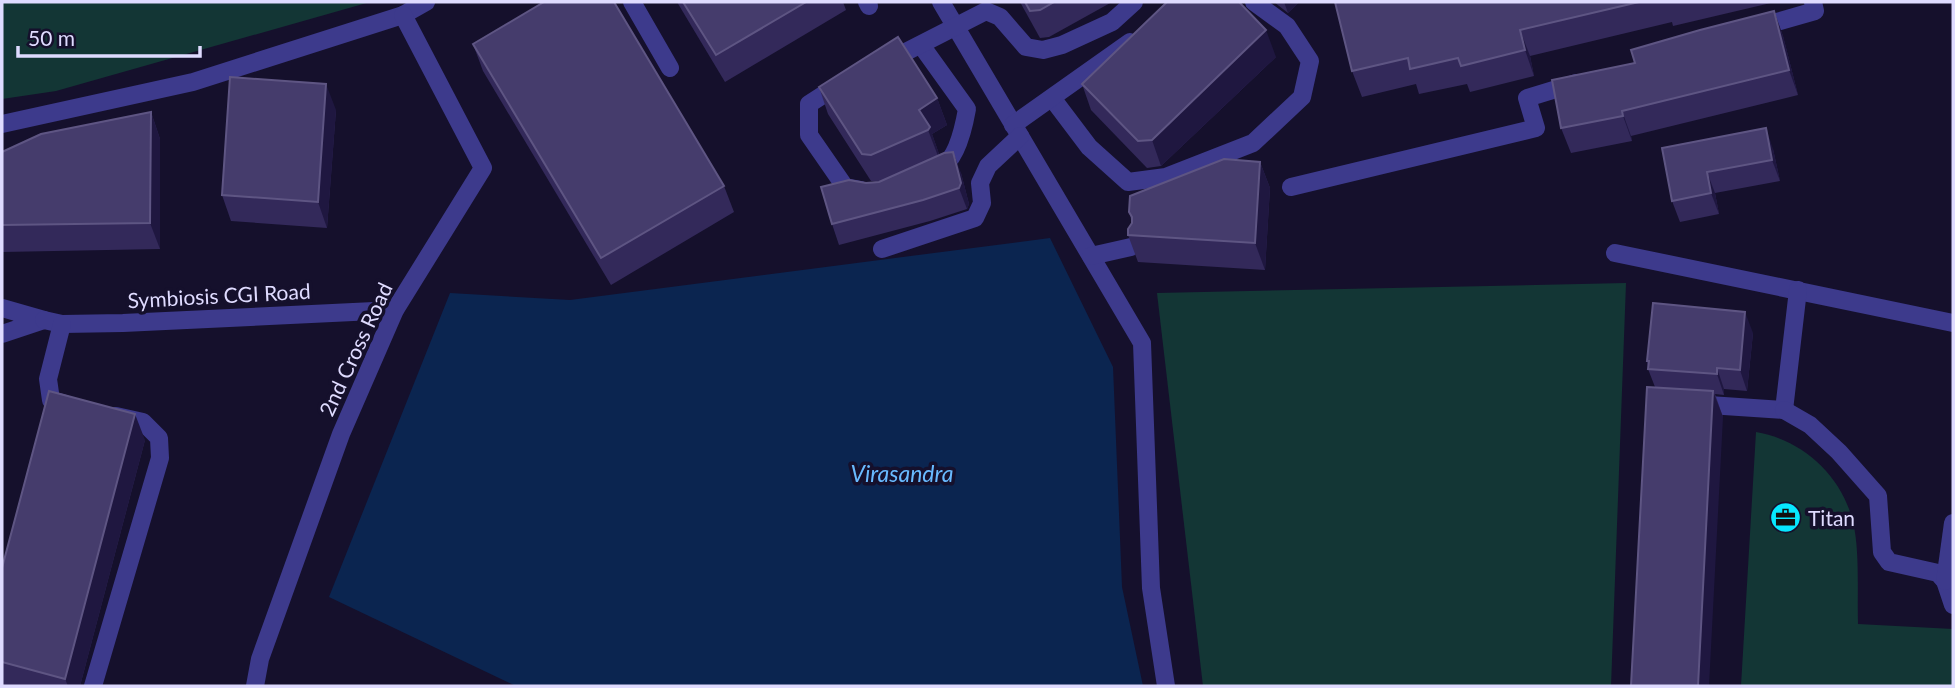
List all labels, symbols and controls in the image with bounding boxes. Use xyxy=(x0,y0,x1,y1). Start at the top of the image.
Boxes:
scale bar xyxy=(18,14,200,58)
text: 50 m xyxy=(28,25,75,50)
street label: Symbiosis CGI Road xyxy=(127,278,311,312)
street label: 2nd Cross Road xyxy=(313,278,397,420)
water label: Virasandra xyxy=(850,459,954,487)
office icon: Titan xyxy=(1768,500,1802,534)
place label: Titan xyxy=(1808,505,1855,530)

